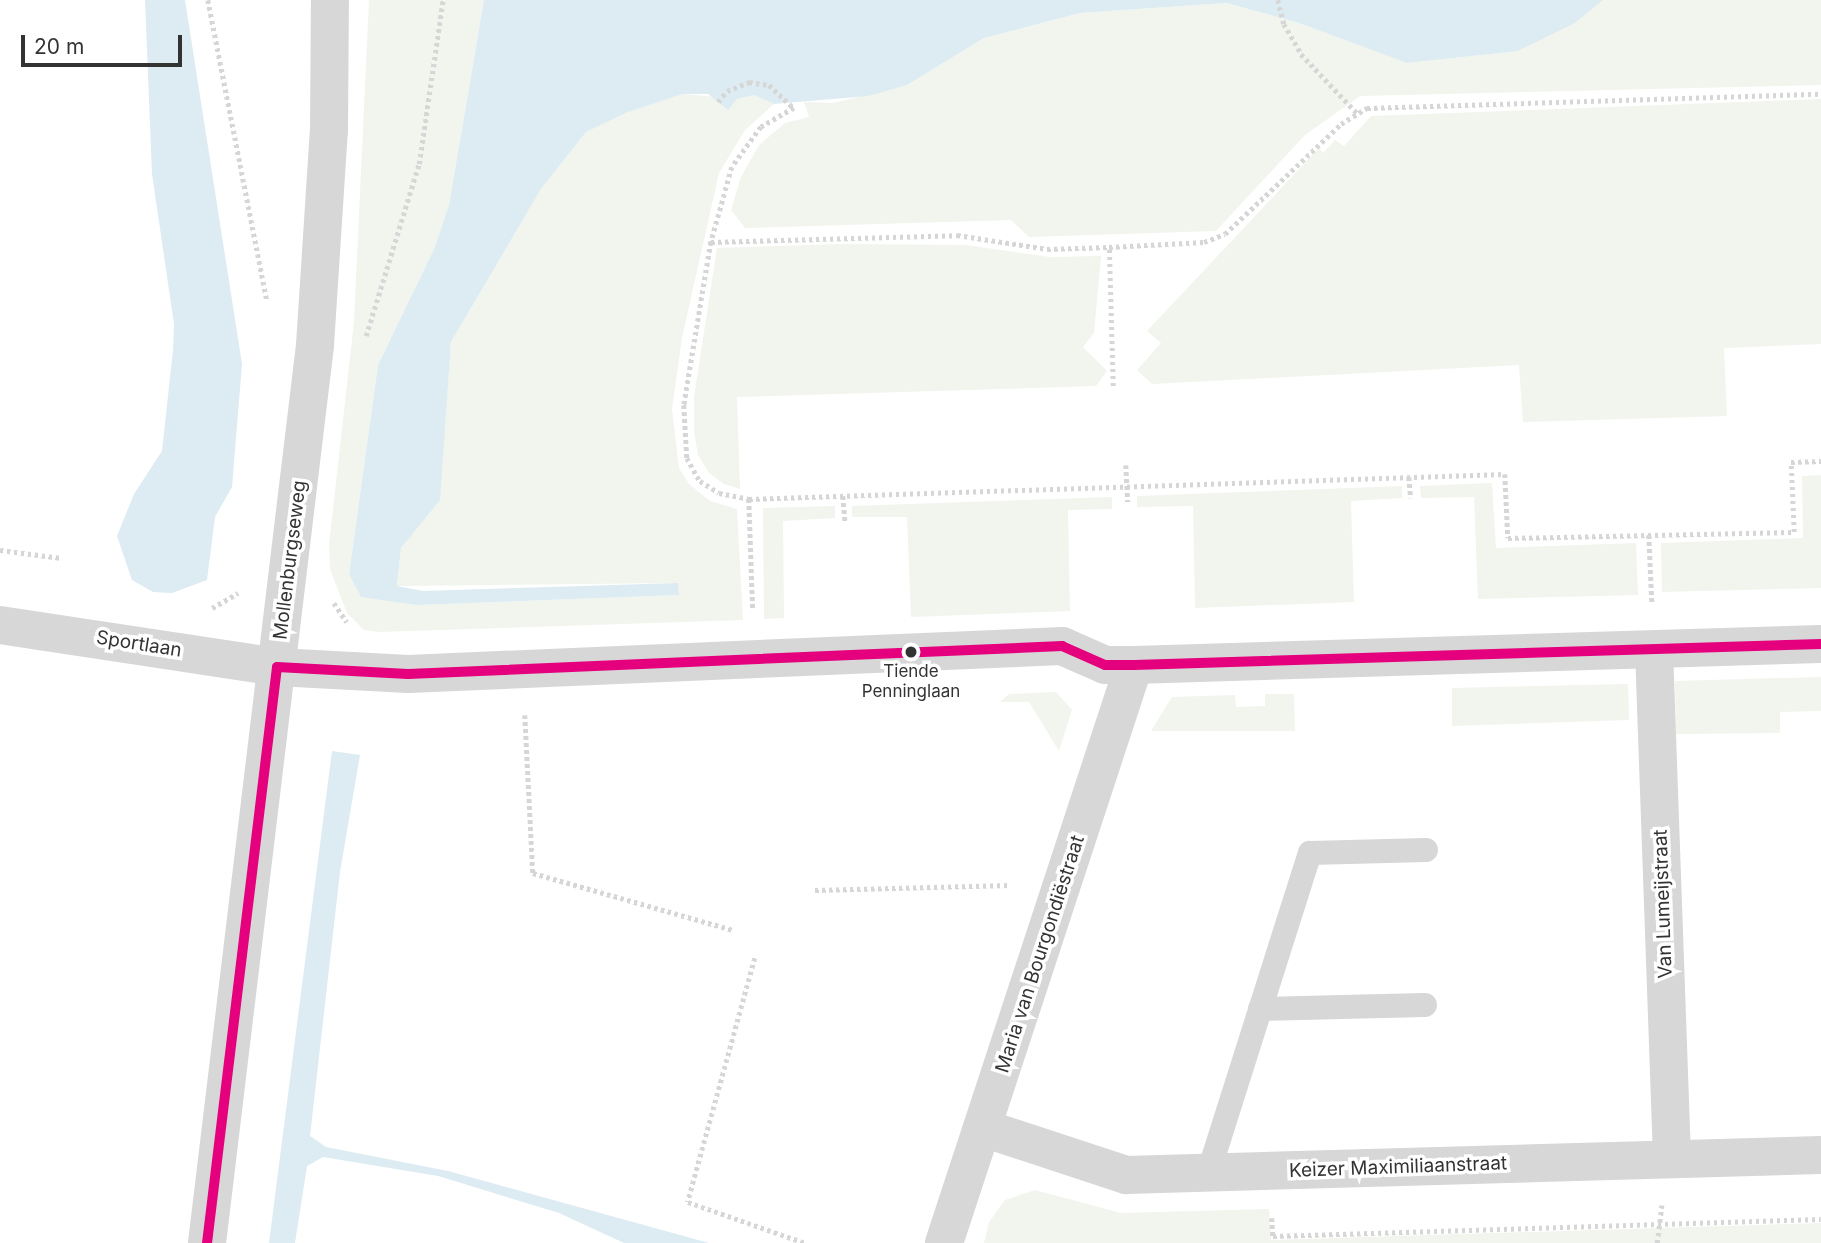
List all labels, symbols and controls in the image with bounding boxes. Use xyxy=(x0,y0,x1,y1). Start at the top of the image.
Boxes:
scale bar xyxy=(24,21,186,65)
text: 20 m xyxy=(34,34,84,59)
street label: Mollenburgseweg xyxy=(269,479,311,641)
street label: Sportlaan xyxy=(95,626,183,662)
marker: Tiende Penninglaan xyxy=(904,645,918,659)
place label: Tiende Penninglaan xyxy=(862,662,960,702)
street label: Van Lumeijstraat xyxy=(1649,829,1677,979)
street label: Maria van Bourgondiëstraat xyxy=(991,832,1089,1076)
street label: Keizer Maximiliaanstraat xyxy=(1289,1152,1507,1182)

